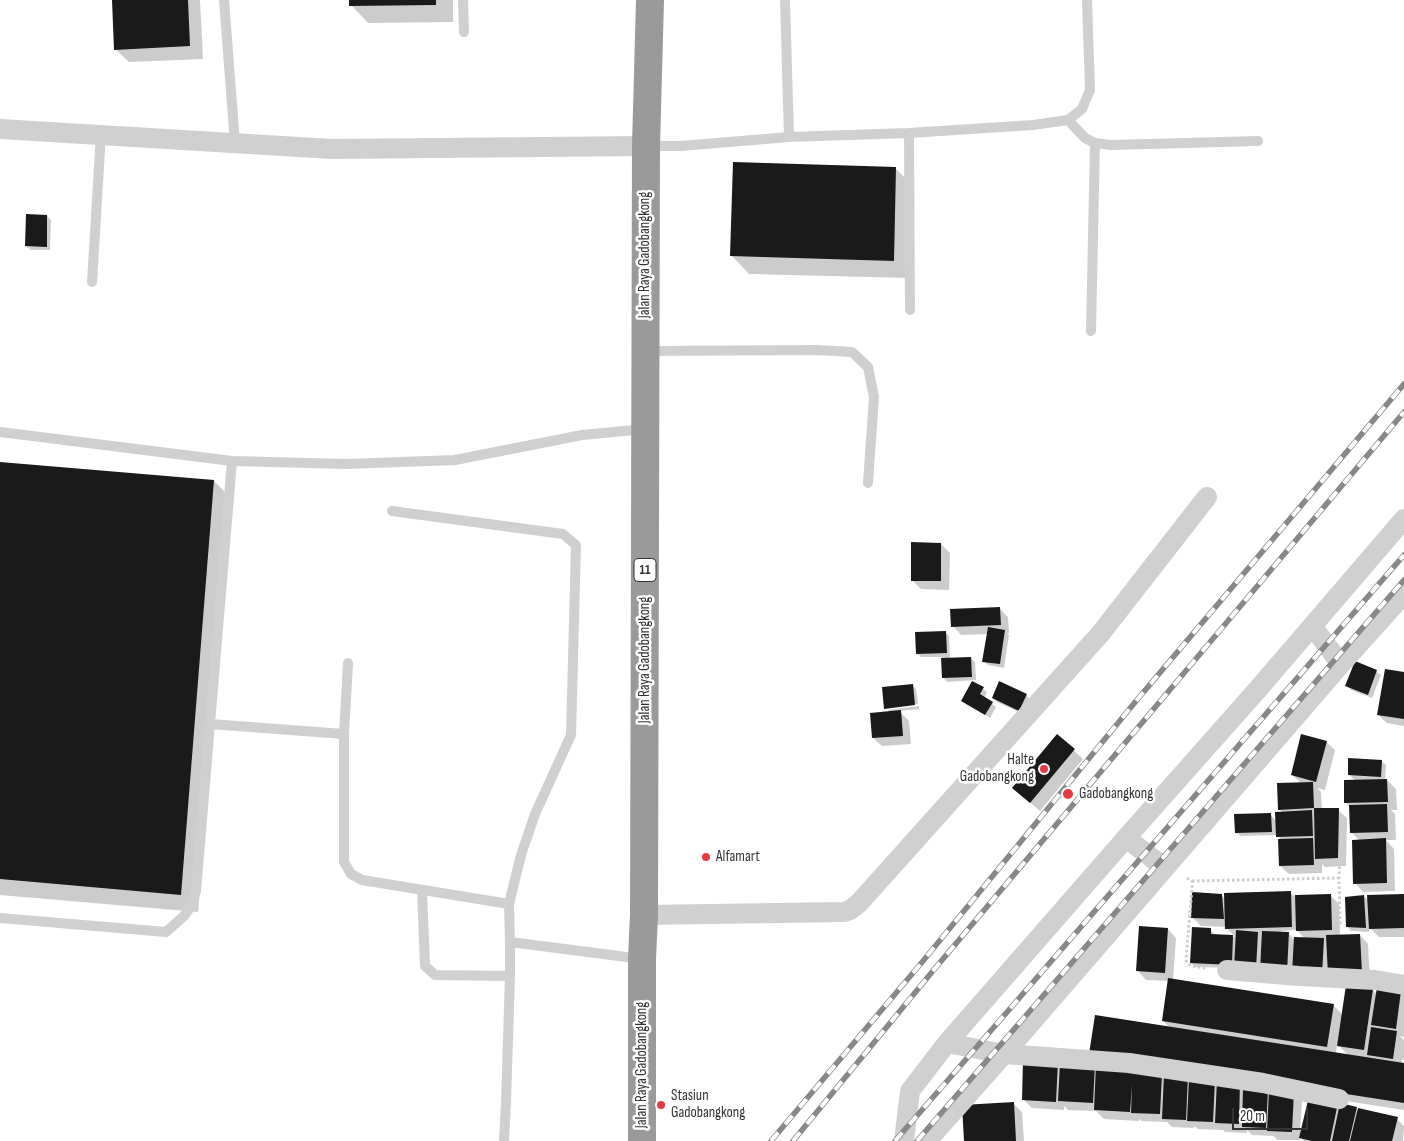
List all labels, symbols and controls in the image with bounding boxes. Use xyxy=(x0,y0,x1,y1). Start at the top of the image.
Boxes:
street label: Jalan Raya Gadobangkong xyxy=(636,192,654,318)
road number: 11 xyxy=(634,558,656,582)
street label: Jalan Raya Gadobangkong xyxy=(636,597,654,723)
place label: Halte Gadobangkong xyxy=(960,751,1034,786)
marker: Halte Gadobangkong xyxy=(1038,763,1050,775)
place label: Gadobangkong xyxy=(1079,785,1153,803)
marker: Gadobangkong xyxy=(1061,787,1075,801)
place label: Alfamart xyxy=(716,848,760,866)
marker: Alfamart xyxy=(700,851,712,863)
street label: Jalan Raya Gadobangkong xyxy=(633,1002,651,1128)
place label: Stasiun Gadobangkong xyxy=(671,1087,745,1122)
scale bar xyxy=(1234,1098,1310,1130)
marker: Stasiun Gadobangkong xyxy=(655,1099,667,1111)
text: 20 m xyxy=(1240,1107,1265,1126)

